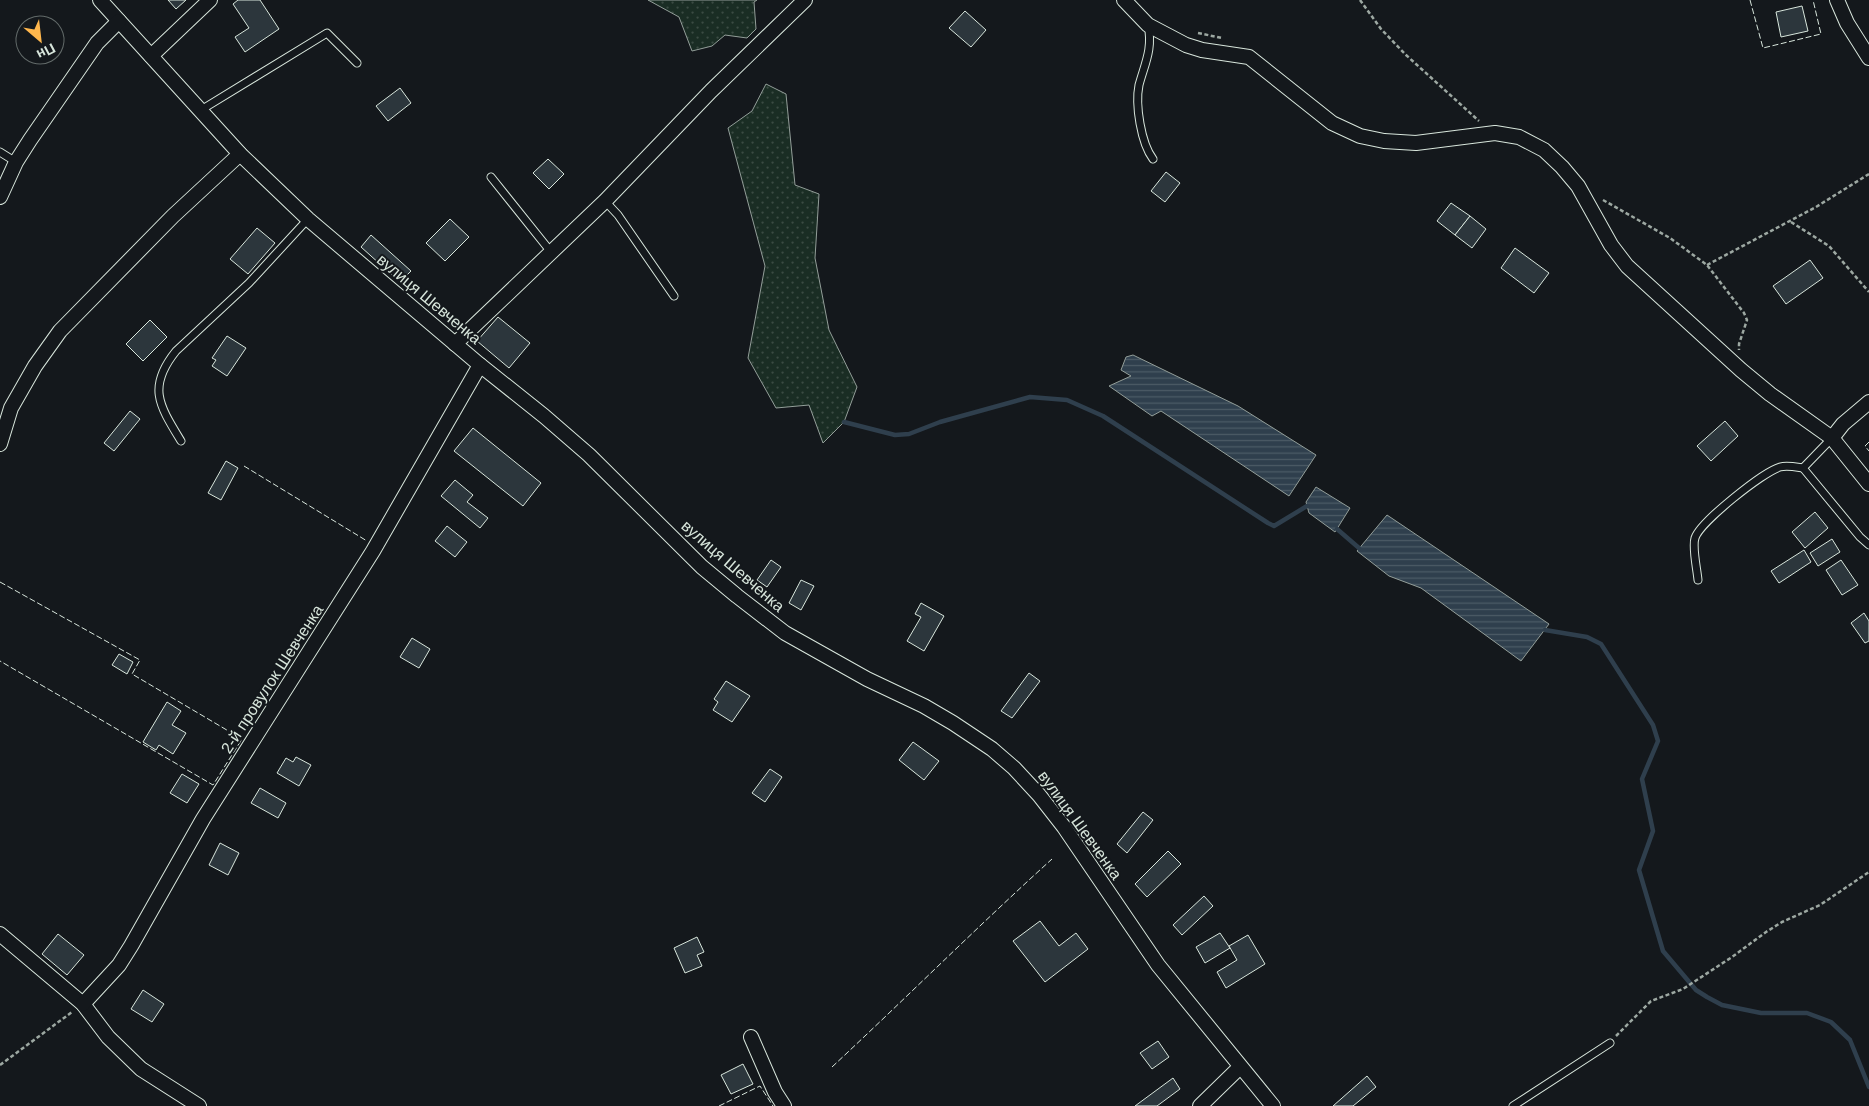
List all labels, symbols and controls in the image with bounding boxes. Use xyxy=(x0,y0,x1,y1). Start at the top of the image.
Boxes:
north arrow xyxy=(15,15,65,65)
text: Пн xyxy=(34,40,58,63)
street label: вулиця Шевченка xyxy=(374,251,484,347)
street label: вулиця Шевченка xyxy=(678,517,788,615)
street label: 2-й провулок Шевченка xyxy=(218,602,326,756)
street label: вулиця Шевченка xyxy=(1035,767,1125,883)

